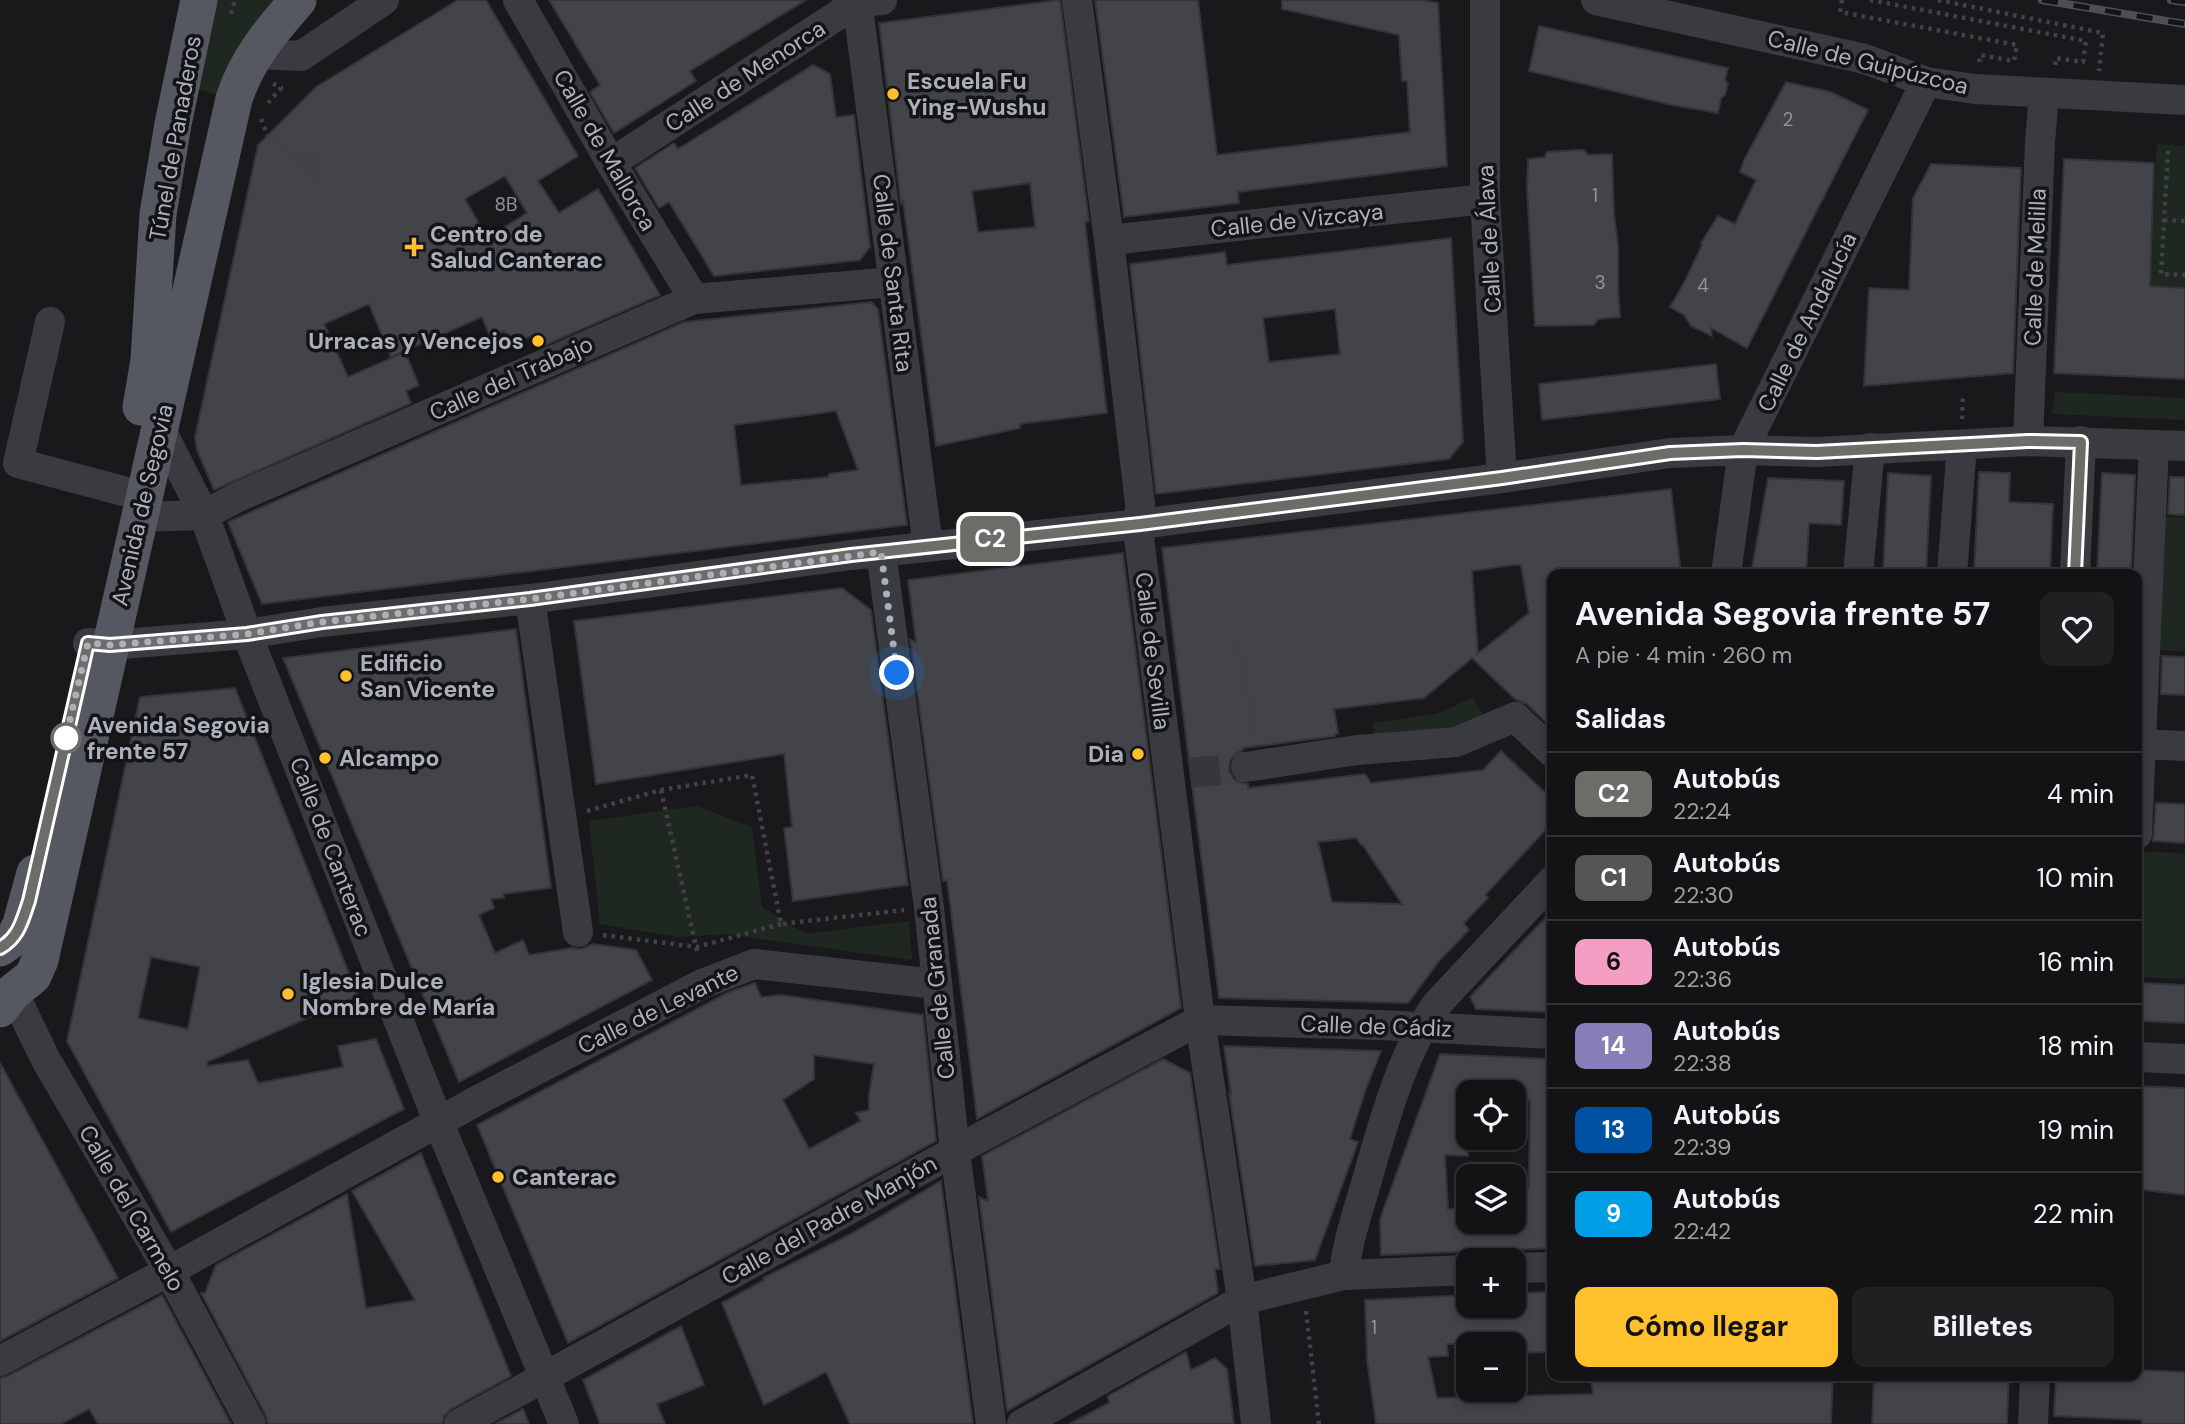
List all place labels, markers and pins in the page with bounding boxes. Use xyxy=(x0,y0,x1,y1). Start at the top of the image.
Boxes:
place label: Escuela Fu Ying-Wushu xyxy=(907,66,1046,122)
marker: Escuela Fu Ying-Wushu xyxy=(885,86,901,102)
place label: Centro de Salud Canterac xyxy=(430,219,603,275)
marker: Centro de Salud Canterac xyxy=(404,237,424,257)
place label: Urracas y Vencejos xyxy=(308,326,524,356)
marker: Urracas y Vencejos xyxy=(530,333,546,349)
place label: Edificio San Vicente xyxy=(360,648,495,704)
marker: Edificio San Vicente xyxy=(338,668,354,684)
place label: Avenida Segovia frente 57 xyxy=(87,710,270,766)
marker: Avenida Segovia frente 57 xyxy=(51,723,81,753)
place label: Dia xyxy=(1088,739,1124,769)
place label: Alcampo xyxy=(339,743,440,773)
marker: Dia xyxy=(1130,746,1146,762)
marker: Alcampo xyxy=(317,750,333,766)
place label: Iglesia Dulce Nombre de María xyxy=(302,966,495,1022)
marker: Iglesia Dulce Nombre de María xyxy=(280,986,296,1002)
place label: Canterac xyxy=(512,1162,617,1192)
marker: Canterac xyxy=(490,1169,506,1185)

